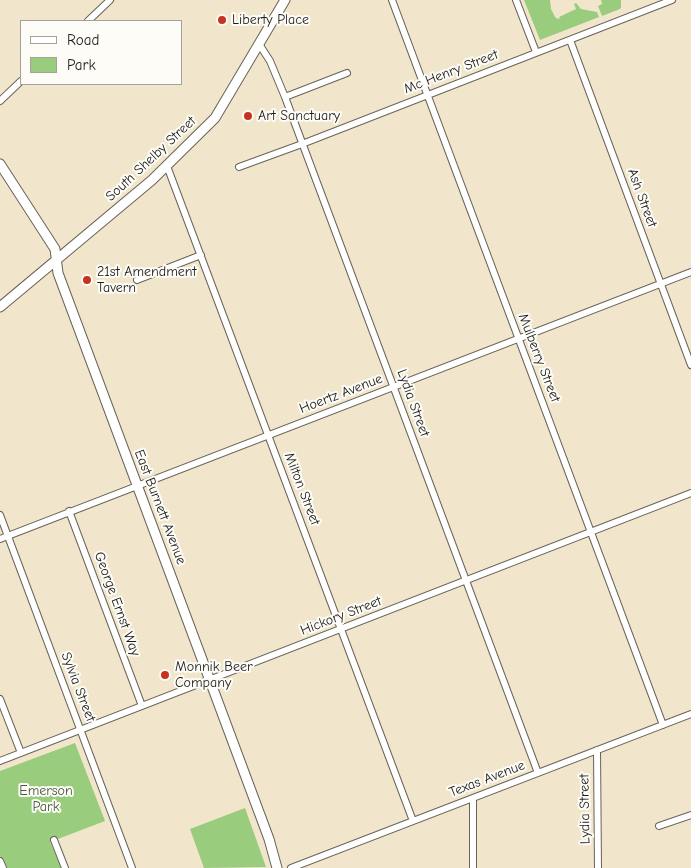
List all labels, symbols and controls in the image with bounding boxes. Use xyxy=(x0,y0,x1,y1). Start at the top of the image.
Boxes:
place label: Liberty Place xyxy=(232,12,309,28)
marker: Liberty Place xyxy=(216,14,228,26)
legend xyxy=(20,20,182,85)
text: Road xyxy=(67,31,99,49)
street label: Mc Henry Street xyxy=(402,46,500,98)
text: Park xyxy=(67,56,96,74)
place label: Art Sanctuary xyxy=(258,108,340,124)
marker: Art Sanctuary xyxy=(242,110,254,122)
street label: South Shelby Street xyxy=(102,113,200,205)
street label: Ash Street xyxy=(624,166,660,230)
place label: 21st Amendment Tavern xyxy=(97,264,197,296)
marker: 21st Amendment Tavern xyxy=(81,274,93,286)
street label: Mulberry Street xyxy=(514,311,564,405)
street label: Lydia Street xyxy=(393,367,433,439)
street label: Hoertz Avenue xyxy=(297,370,385,418)
street label: East Burnett Avenue xyxy=(130,447,190,567)
street label: Milton Street xyxy=(280,450,324,528)
street label: George Ernst Way xyxy=(90,550,144,658)
street label: Hickory Street xyxy=(298,593,384,639)
street label: Sylvia Street xyxy=(57,650,99,724)
place label: Monnik Beer Company xyxy=(175,659,253,692)
marker: Monnik Beer Company xyxy=(159,669,171,681)
street label: Texas Avenue xyxy=(447,757,527,801)
street label: Lydia Street xyxy=(576,774,594,844)
park label: Emerson Park xyxy=(19,783,73,816)

